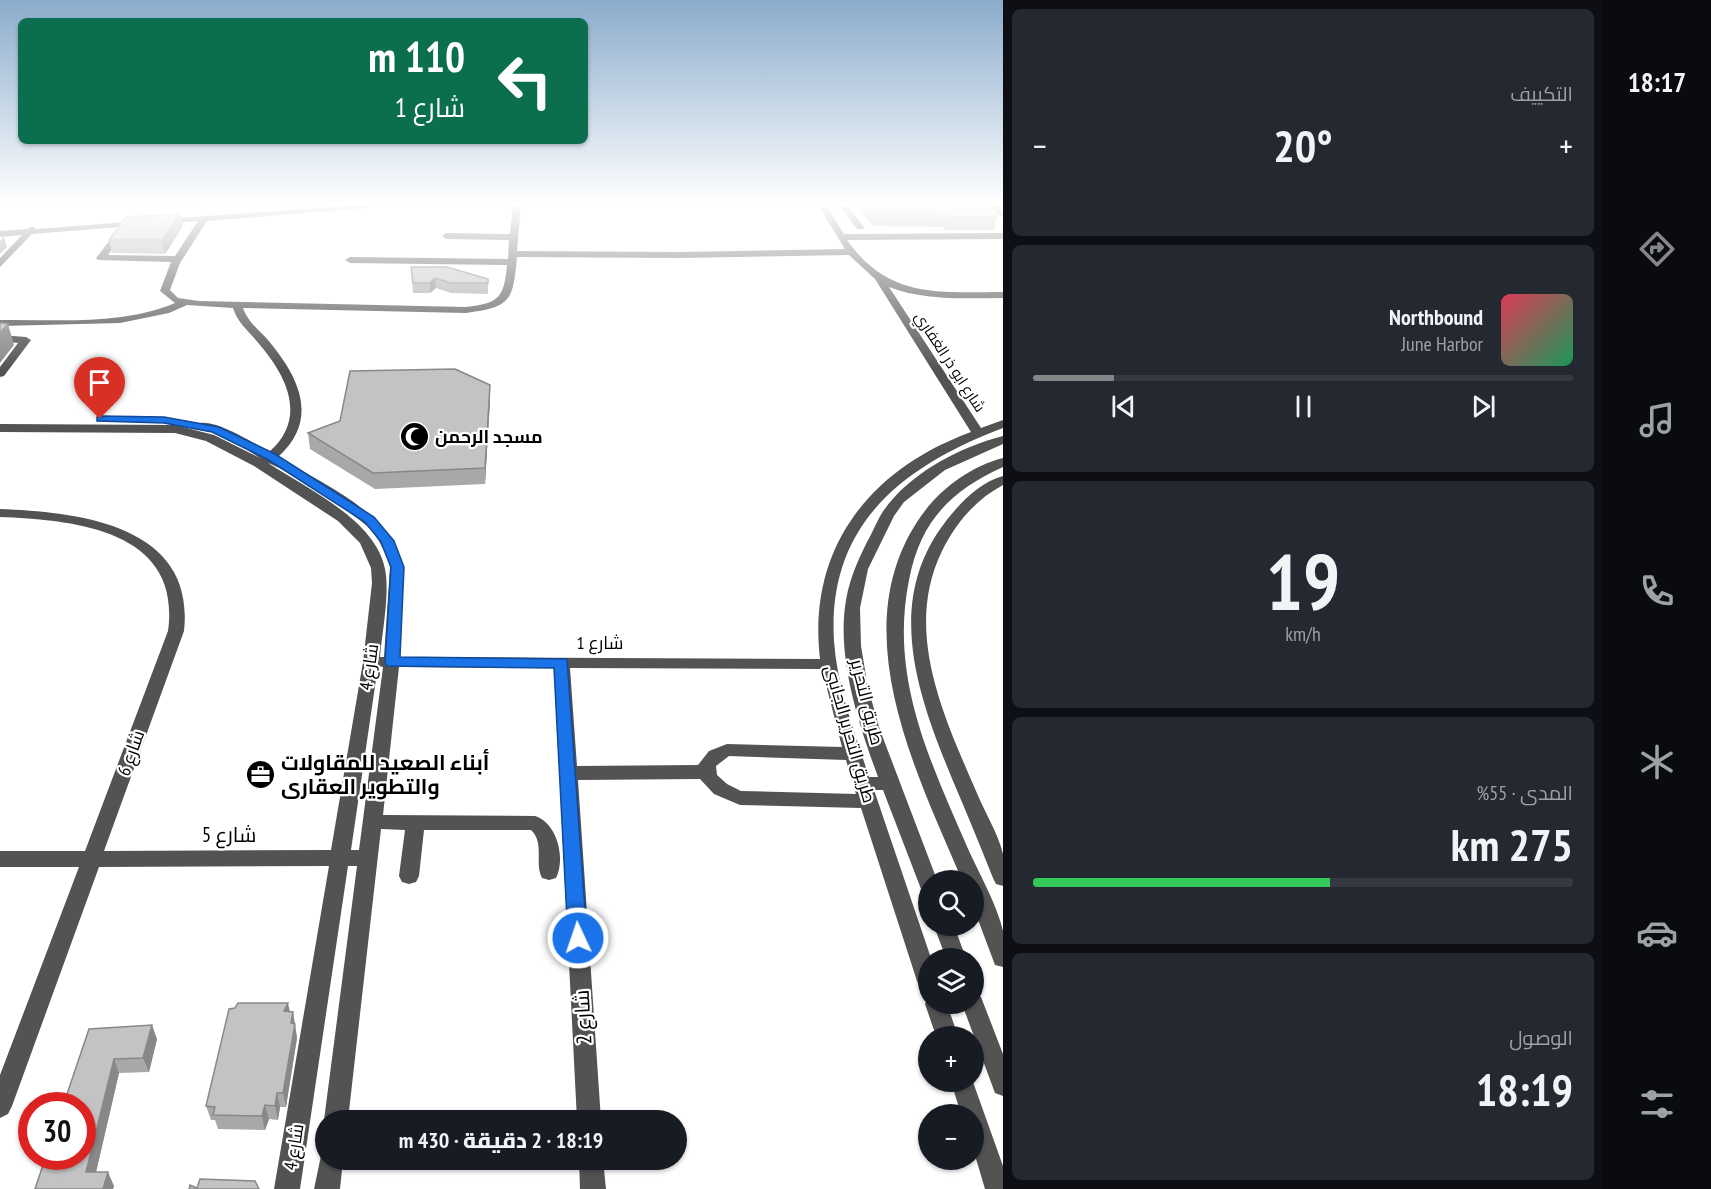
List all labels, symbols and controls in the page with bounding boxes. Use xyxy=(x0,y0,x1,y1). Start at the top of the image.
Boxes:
text: 110 m xyxy=(368,29,465,84)
icon: left xyxy=(486,42,564,120)
text: 18:17 xyxy=(1628,65,1686,99)
text: التكييف xyxy=(1510,81,1573,107)
text: شارع 1 xyxy=(395,90,465,124)
text: 20° xyxy=(1273,116,1333,174)
text: − xyxy=(1033,124,1047,167)
text: + xyxy=(1559,124,1573,167)
icon: directions xyxy=(1636,228,1678,270)
text: Northbound xyxy=(1389,303,1483,331)
street label: شارع ابو ذر الغفاري xyxy=(908,308,990,417)
text: June Harbor xyxy=(1401,331,1483,357)
pin xyxy=(74,357,125,419)
icon: arrive xyxy=(83,366,116,399)
icon: previous xyxy=(1107,390,1140,423)
icon: pause xyxy=(1287,390,1320,423)
icon: next xyxy=(1467,390,1500,423)
icon: music xyxy=(1636,399,1678,441)
mosque icon: مسجد الرحمن xyxy=(398,421,430,453)
place label: مسجد الرحمن xyxy=(435,425,543,448)
text: 19 xyxy=(1266,531,1340,632)
icon: phone xyxy=(1636,570,1678,612)
text: km/h xyxy=(1285,621,1321,647)
street label: شارع 1 xyxy=(577,631,623,655)
street label: شارع 4 xyxy=(354,642,384,692)
street label: طريق التحرير xyxy=(844,655,889,748)
street label: طريق التحرير الجانبى xyxy=(819,662,881,806)
street label: شارع 6 xyxy=(112,727,150,779)
icon: climate xyxy=(1636,741,1678,783)
place label: أبناء الصعيد للمقاولات والتطوير العقارى xyxy=(281,749,489,800)
office icon: أبناء الصعيد للمقاولات والتطوير العقارى xyxy=(244,759,276,791)
text: المدى · 55% xyxy=(1477,780,1573,806)
text: 275 km xyxy=(1451,815,1573,873)
street label: شارع 5 xyxy=(202,821,256,849)
map controls xyxy=(918,870,984,1170)
button: search xyxy=(918,870,984,936)
position arrow xyxy=(546,906,610,970)
icon: car xyxy=(1636,912,1678,954)
button: layers xyxy=(918,948,984,1014)
street label: شارع 2 xyxy=(568,989,598,1045)
text: الوصول xyxy=(1509,1025,1573,1051)
button: + xyxy=(918,1026,984,1092)
text: 18:19 xyxy=(1476,1060,1573,1118)
icon: filters xyxy=(1636,1083,1678,1125)
speed limit sign: 30 xyxy=(18,1092,96,1170)
button: − xyxy=(918,1104,984,1170)
street label: شارع 4 xyxy=(278,1122,310,1172)
text: 18:19 · 2 دقيقة · 430 m xyxy=(399,1126,603,1154)

